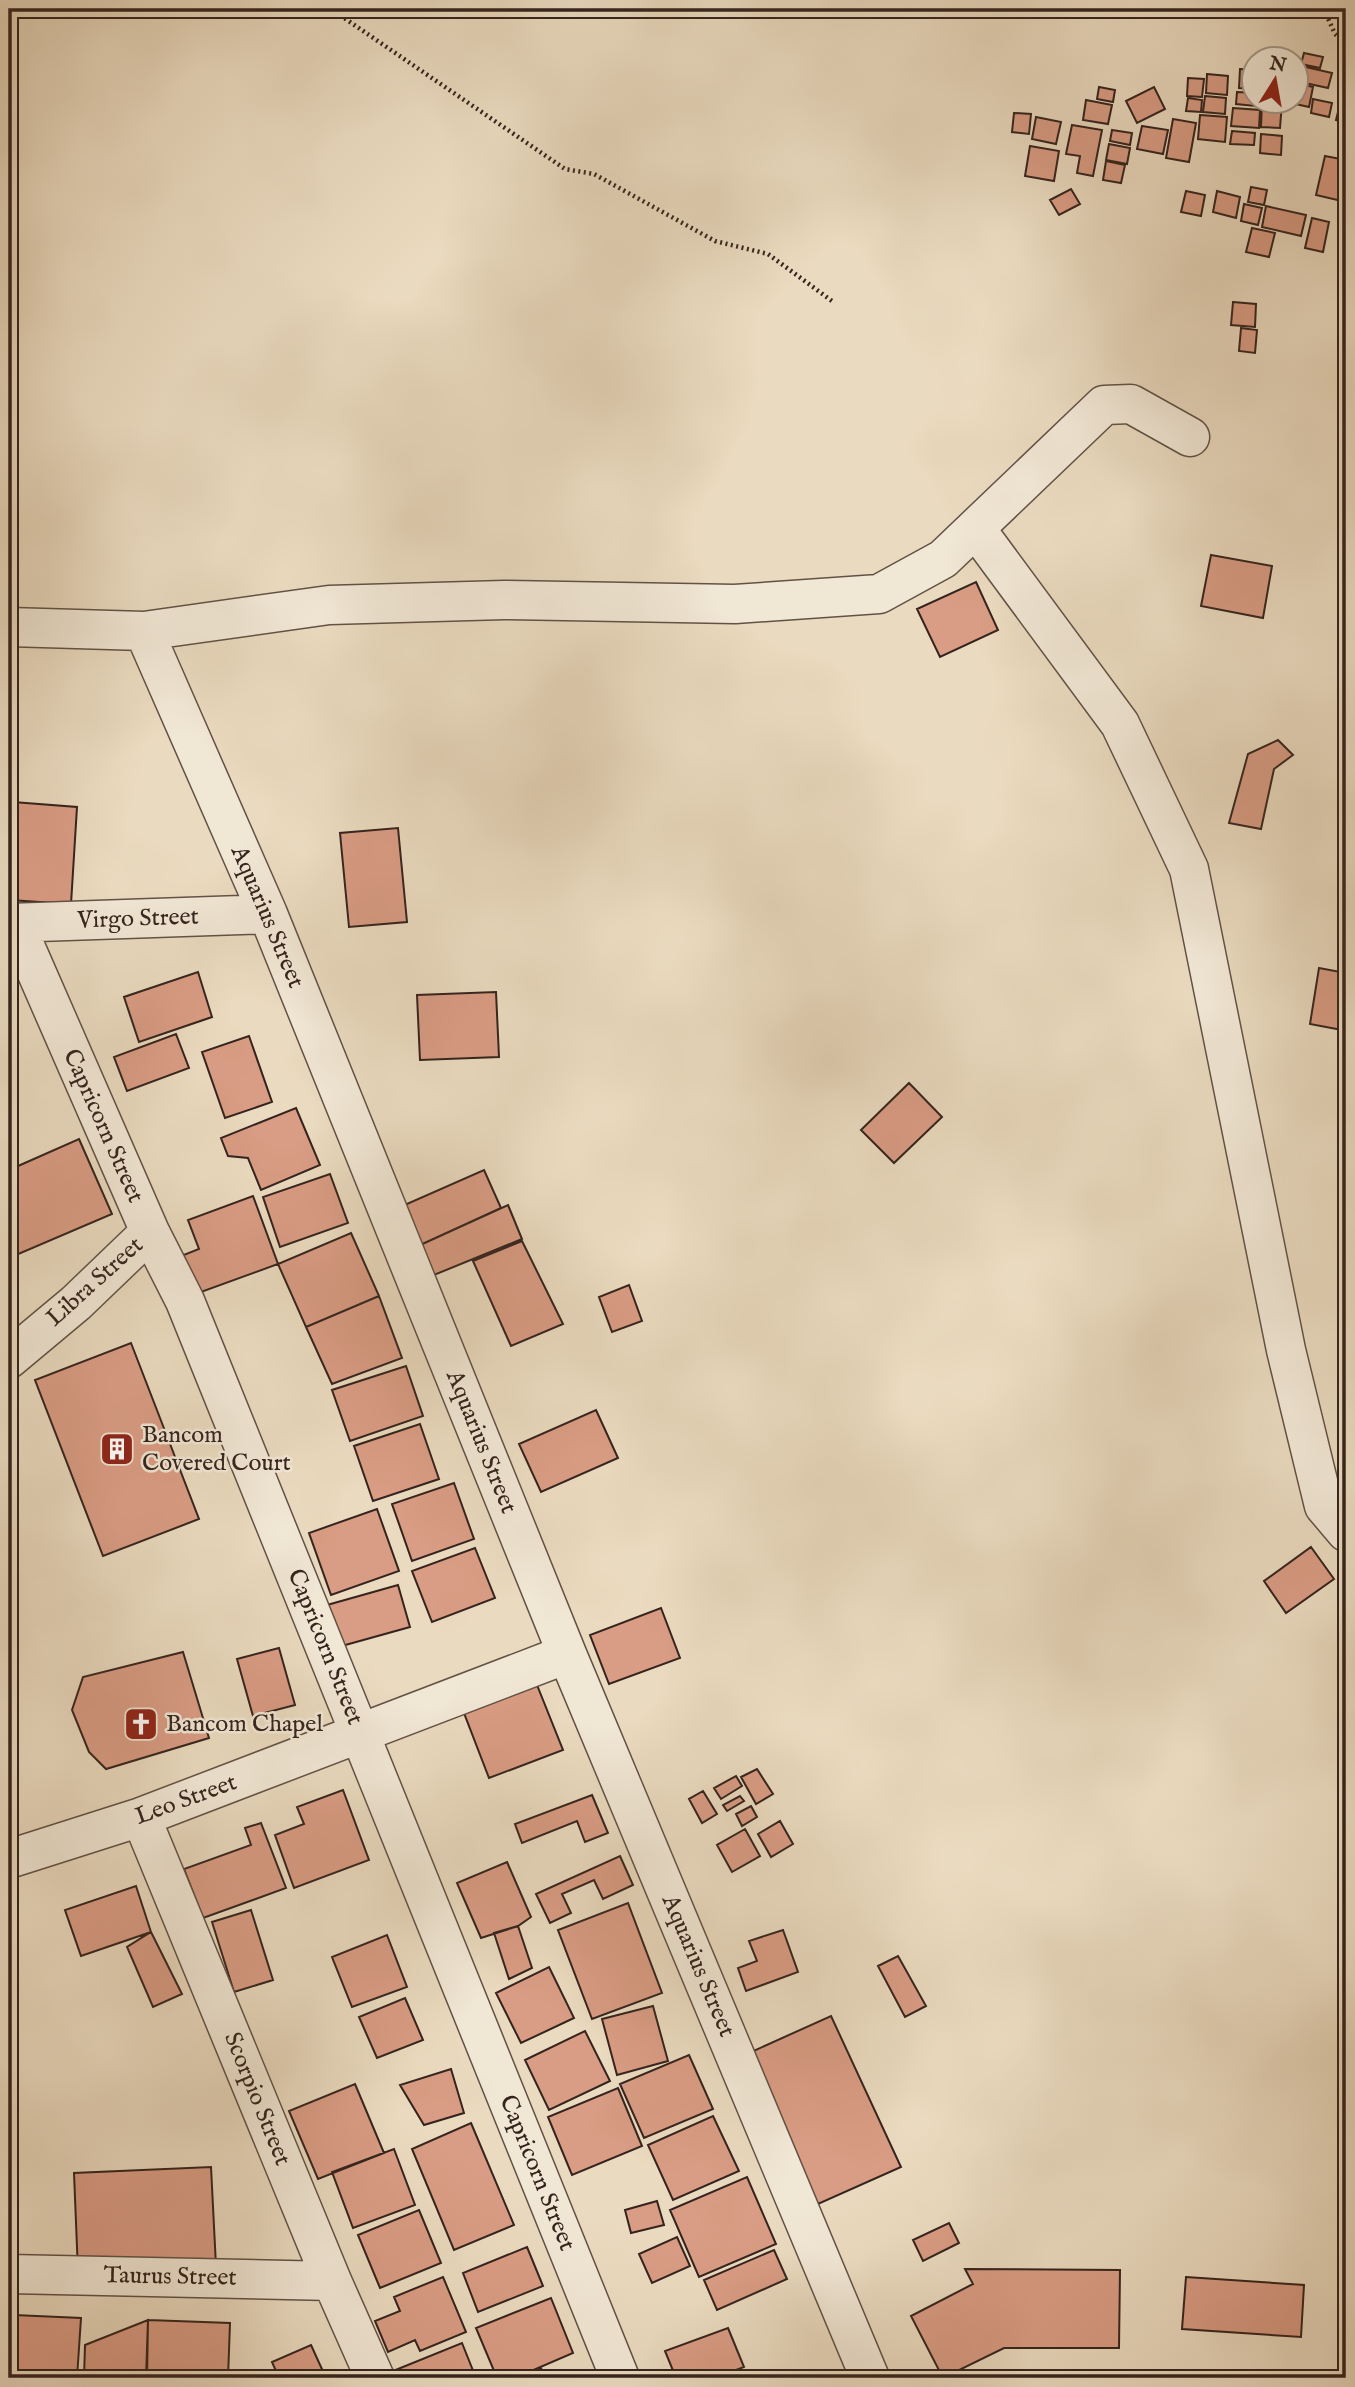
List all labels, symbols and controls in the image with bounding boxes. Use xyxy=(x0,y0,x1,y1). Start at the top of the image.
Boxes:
north arrow xyxy=(1240,46,1310,116)
text: N xyxy=(1267,52,1289,79)
street label: Aquarius Street xyxy=(223,840,311,993)
street label: Virgo Street xyxy=(76,901,199,937)
street label: Capricorn Street xyxy=(55,1044,151,1208)
street label: Libra Street xyxy=(40,1230,150,1334)
street label: Aquarius Street xyxy=(438,1365,524,1518)
place label: Bancom Covered Court xyxy=(142,1420,291,1479)
building icon: Bancom Covered Court xyxy=(98,1430,136,1468)
street label: Capricorn Street xyxy=(280,1565,370,1729)
church icon: Bancom Chapel xyxy=(122,1705,160,1743)
place label: Bancom Chapel xyxy=(166,1709,323,1740)
street label: Leo Street xyxy=(131,1767,241,1833)
street label: Aquarius Street xyxy=(654,1889,742,2042)
street label: Scorpio Street xyxy=(216,2028,298,2170)
street label: Capricorn Street xyxy=(492,2091,582,2255)
street label: Taurus Street xyxy=(103,2260,237,2294)

